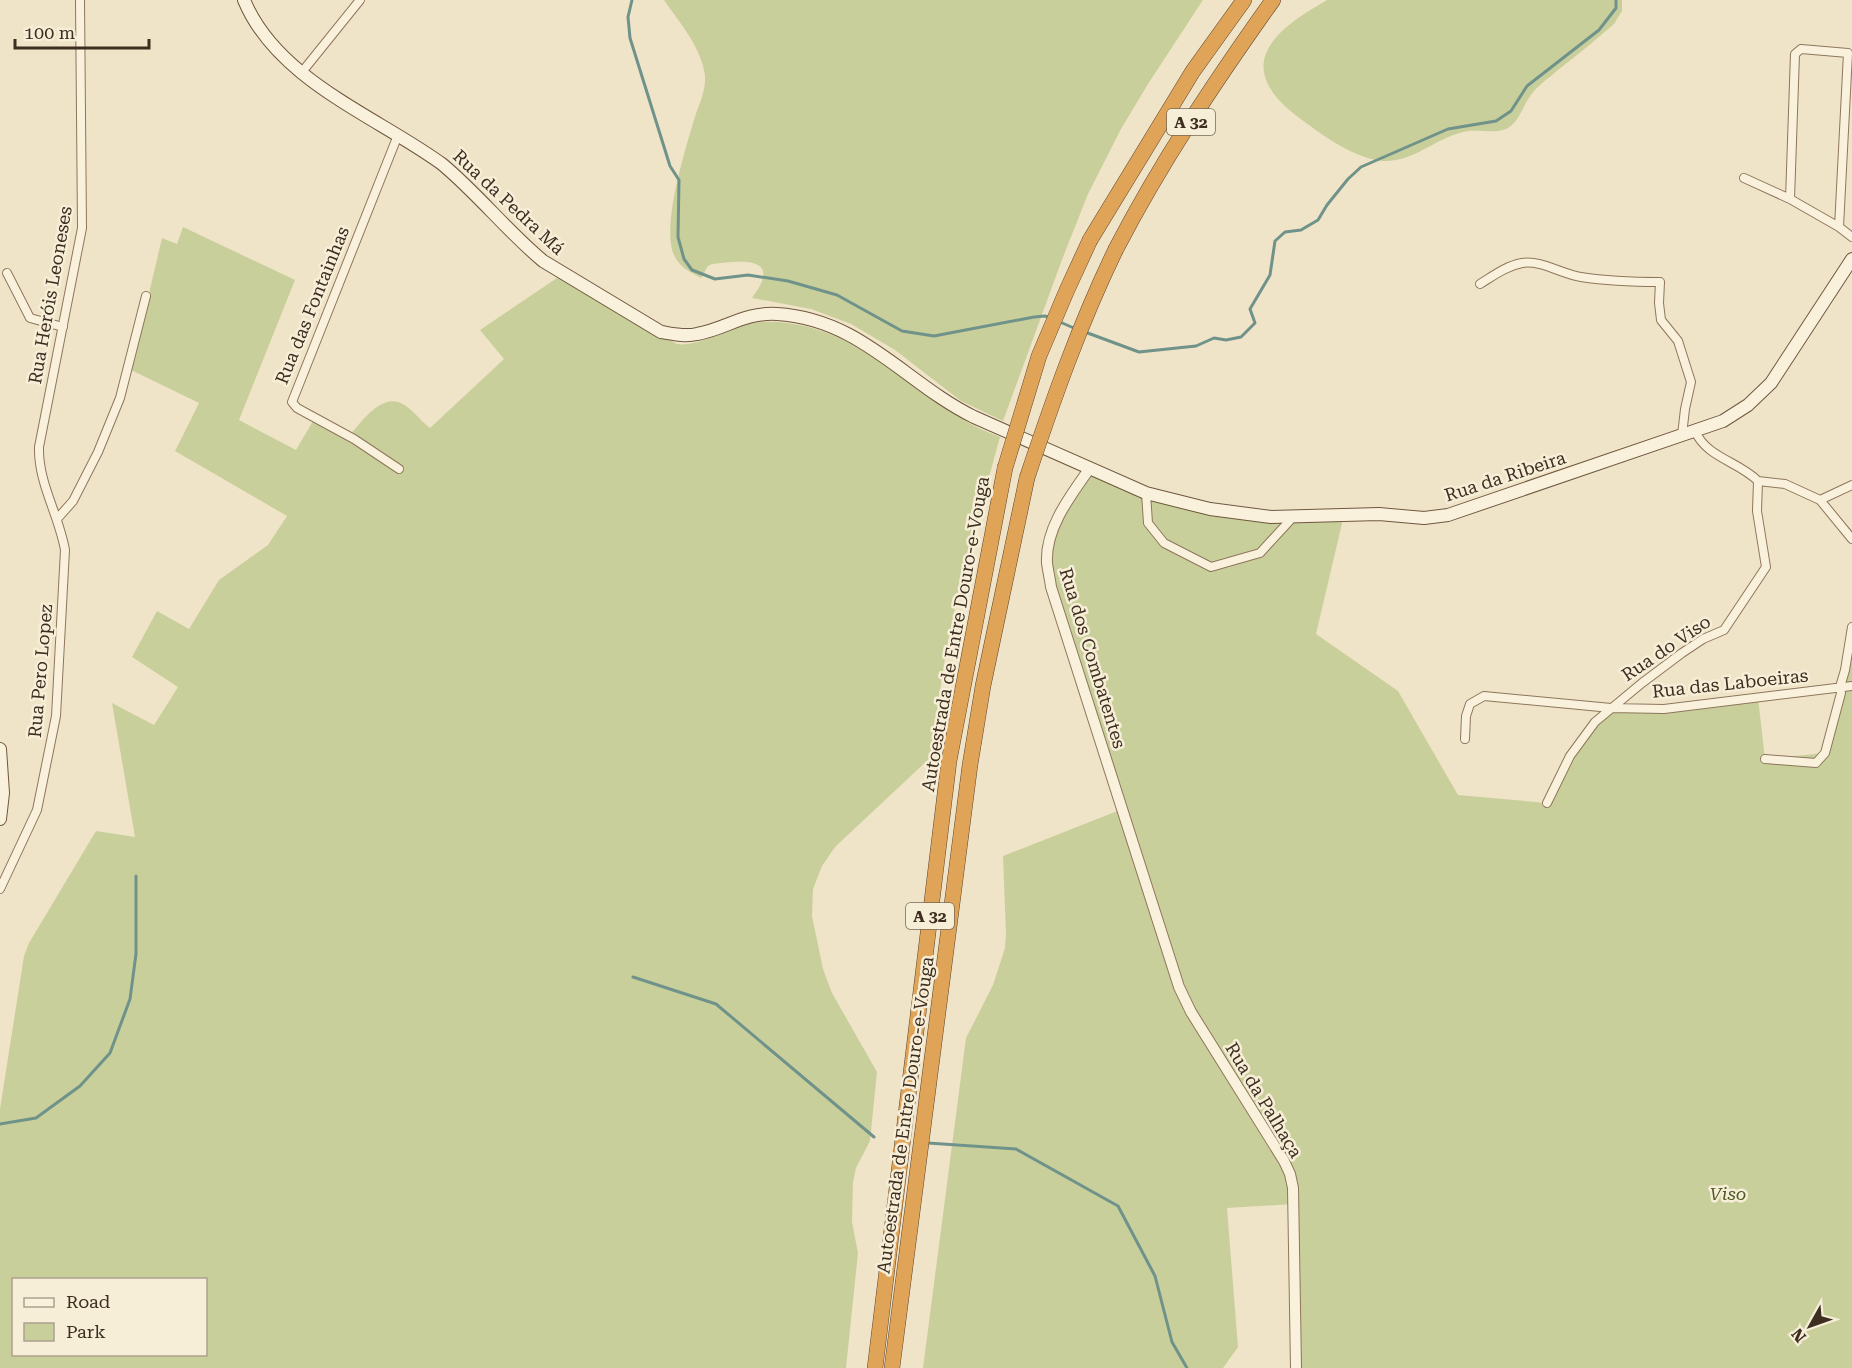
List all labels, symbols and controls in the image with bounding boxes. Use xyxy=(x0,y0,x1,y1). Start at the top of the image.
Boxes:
scale bar xyxy=(15,12,148,50)
text: 100 m xyxy=(24,22,75,43)
road number: A 32 xyxy=(1167,109,1215,135)
street label: Rua da Pedra Má xyxy=(449,145,569,259)
street label: Rua Heróis Leoneses xyxy=(24,204,76,386)
street label: Rua das Fontainhas xyxy=(271,223,353,387)
street label: Rua da Ribeira xyxy=(1442,446,1568,505)
street label: Autoestrada de Entre Douro-e-Vouga xyxy=(917,475,993,793)
street label: Rua dos Combatentes xyxy=(1056,565,1130,751)
street label: Rua Pero Lopez xyxy=(24,603,56,739)
street label: Rua do Viso xyxy=(1618,611,1714,685)
street label: Rua das Laboeiras xyxy=(1651,664,1809,702)
road number: A 32 xyxy=(906,903,954,929)
street label: Autoestrada de Entre Douro-e-Vouga xyxy=(872,955,938,1275)
street label: Rua da Palhaça xyxy=(1221,1038,1307,1162)
park label: Viso xyxy=(1710,1183,1746,1204)
legend xyxy=(12,1278,207,1356)
text: Road xyxy=(66,1291,111,1312)
north arrow xyxy=(1780,1296,1840,1356)
text: Park xyxy=(66,1321,106,1342)
text: N xyxy=(1788,1324,1810,1346)

